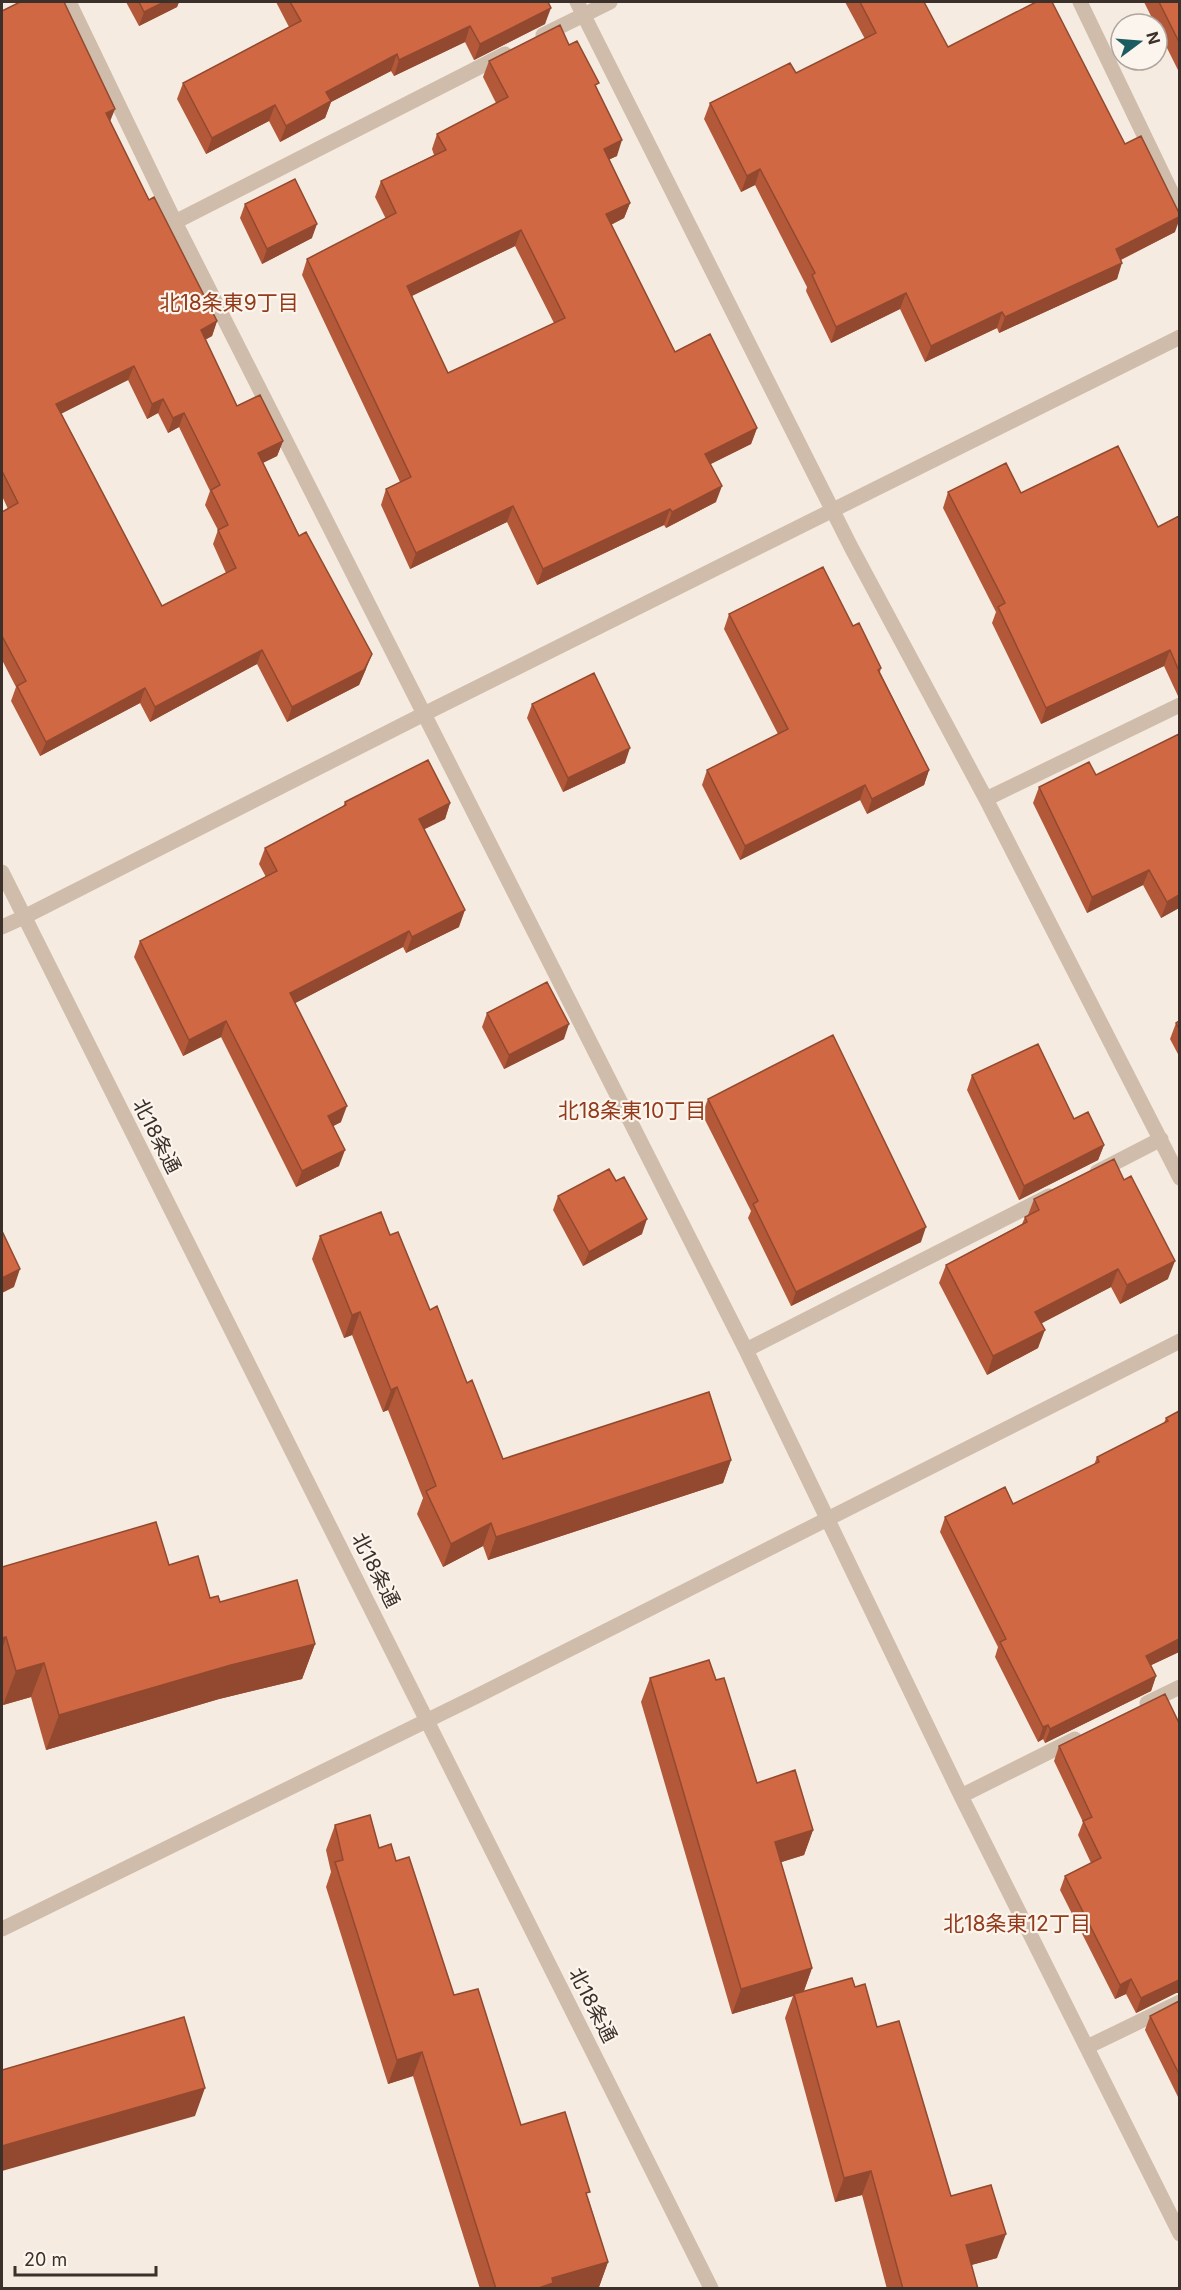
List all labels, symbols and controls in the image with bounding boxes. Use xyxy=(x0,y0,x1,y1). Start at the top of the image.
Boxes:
north arrow xyxy=(1109,12,1169,72)
text: N xyxy=(1142,29,1165,46)
district label: 北18条東9丁目 xyxy=(159,290,299,315)
street label: 北18条通 xyxy=(128,1095,186,1177)
district label: 北18条東10丁目 xyxy=(558,1098,706,1123)
street label: 北18条通 xyxy=(347,1529,405,1611)
district label: 北18条東12丁目 xyxy=(943,1911,1091,1936)
street label: 北18条通 xyxy=(564,1964,622,2046)
scale bar xyxy=(15,2239,156,2277)
text: 20 m xyxy=(24,2249,67,2270)

